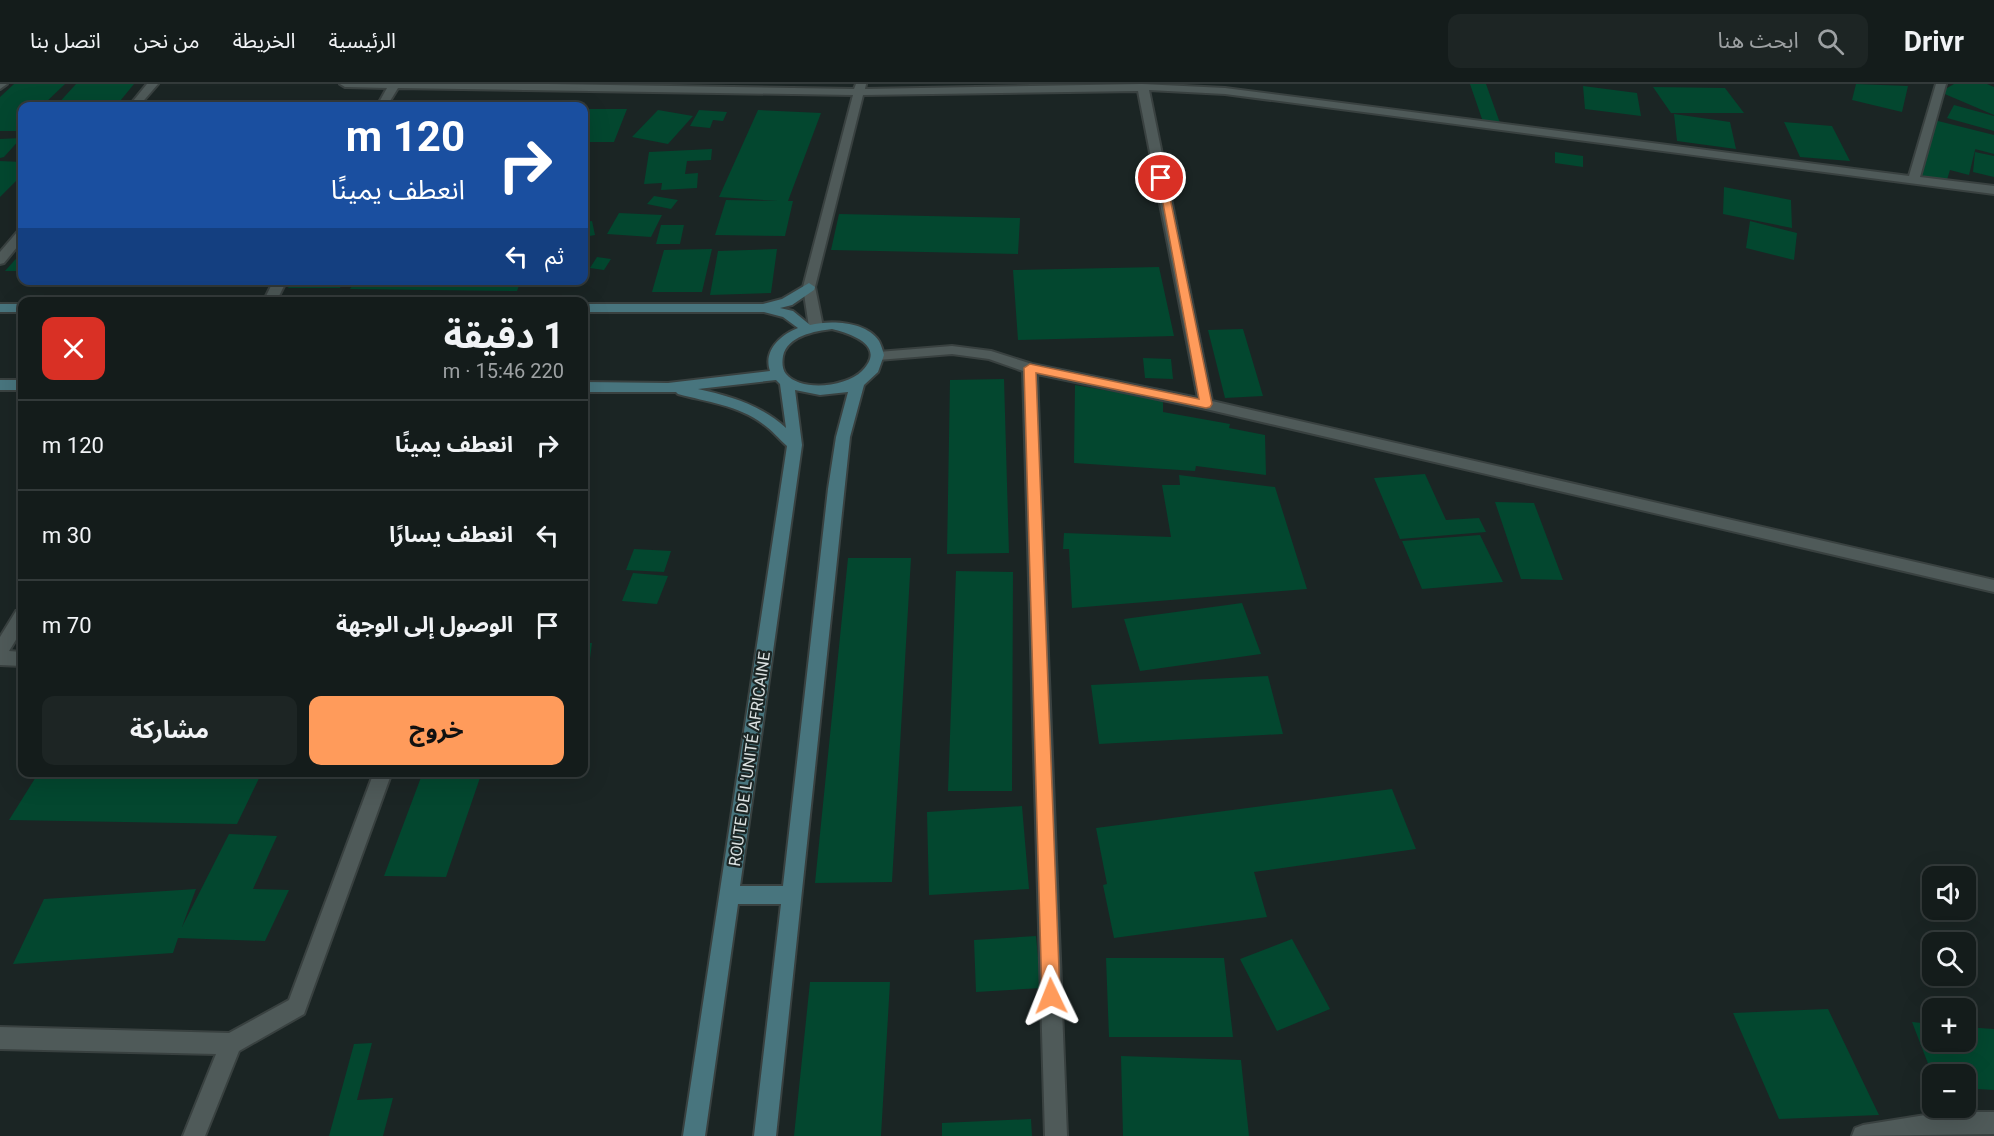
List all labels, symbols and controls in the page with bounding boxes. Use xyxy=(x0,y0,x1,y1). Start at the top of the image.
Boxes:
search box xyxy=(1448,14,1868,68)
icon: search xyxy=(1814,25,1847,58)
text: Drivr xyxy=(1904,25,1964,58)
text: ابحث هنا xyxy=(1717,28,1799,53)
text: اتصل بنا xyxy=(30,29,101,53)
text: من نحن xyxy=(134,29,200,53)
text: الخريطة xyxy=(233,29,296,53)
text: الرئيسية xyxy=(329,29,396,53)
text: 120 m xyxy=(346,112,465,161)
icon: right xyxy=(486,126,564,204)
pin xyxy=(1135,152,1186,203)
icon: arrive xyxy=(1144,161,1177,194)
text: انعطف يمينًا xyxy=(331,174,465,206)
icon: left xyxy=(500,240,533,273)
text: ثم xyxy=(545,244,564,269)
text: 1 دقيقة xyxy=(444,315,564,357)
button: close xyxy=(42,317,105,380)
text: 220 m · 15:46 xyxy=(443,359,564,383)
icon: right xyxy=(531,429,564,462)
text: انعطف يمينًا xyxy=(395,432,513,457)
text: 120 m xyxy=(42,433,104,458)
icon: left xyxy=(531,519,564,552)
text: انعطف يسارًا xyxy=(389,522,513,547)
text: 30 m xyxy=(42,523,92,548)
icon: arrive xyxy=(531,609,564,642)
text: الوصول إلى الوجهة xyxy=(336,612,513,637)
text: 70 m xyxy=(42,613,92,638)
street label: ROUTE DE L'UNITÉ AFRICAINE xyxy=(725,651,774,868)
button: مشاركة xyxy=(42,696,297,765)
button: خروج xyxy=(309,696,564,765)
map controls xyxy=(1922,866,1976,1118)
button: sound xyxy=(1922,866,1976,920)
button: search xyxy=(1922,932,1976,986)
position arrow xyxy=(1019,964,1083,1028)
button: + xyxy=(1922,998,1976,1052)
button: − xyxy=(1922,1064,1976,1118)

